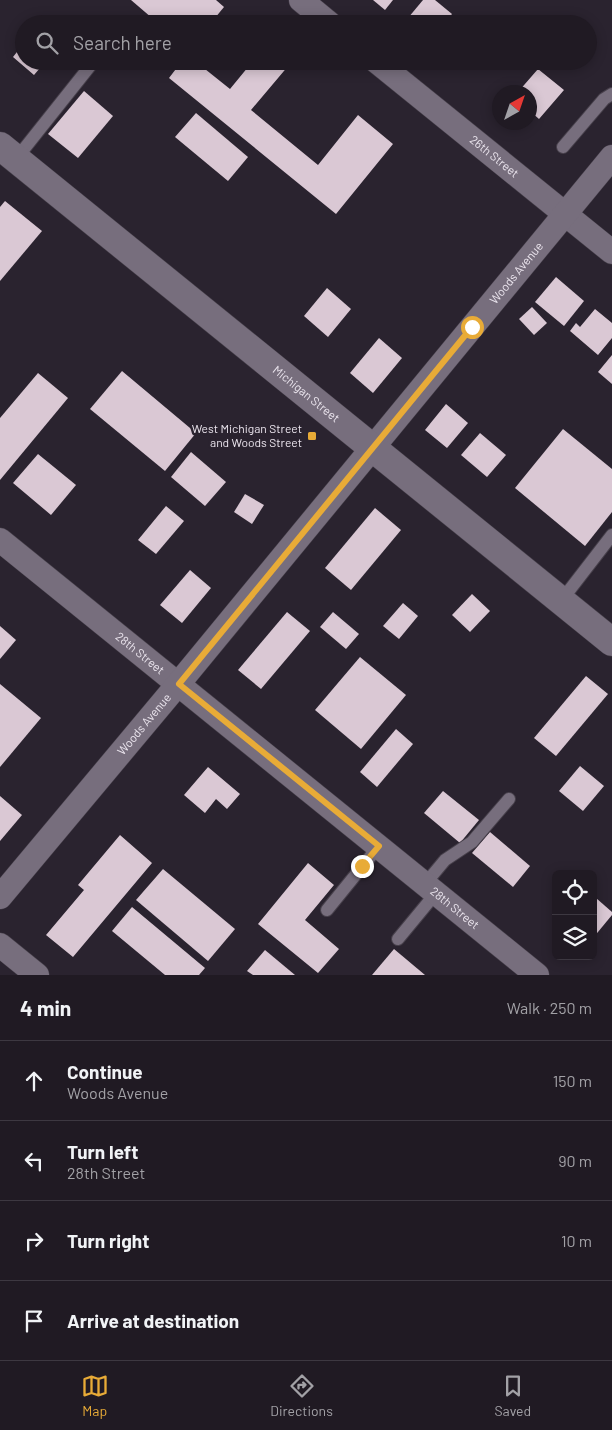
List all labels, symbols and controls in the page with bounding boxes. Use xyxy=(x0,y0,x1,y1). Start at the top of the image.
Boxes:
search box xyxy=(15,15,597,70)
icon: search xyxy=(33,29,61,57)
text: Search here xyxy=(73,31,172,54)
north arrow xyxy=(492,85,537,130)
street label: 26th Street xyxy=(468,132,522,180)
street label: Woods Avenue xyxy=(486,239,545,306)
route start xyxy=(461,316,484,339)
street label: Michigan Street xyxy=(271,362,343,424)
place label: West Michigan Street and Woods Street xyxy=(192,421,302,449)
marker: West Michigan Street and Woods Street xyxy=(306,430,318,442)
street label: 28th Street xyxy=(113,629,168,676)
street label: Woods Avenue xyxy=(114,690,173,757)
route end xyxy=(351,855,374,878)
map controls xyxy=(552,870,597,960)
button: locate xyxy=(552,870,597,915)
street label: 28th Street xyxy=(428,884,482,931)
button: layers xyxy=(552,915,597,960)
text: 4 min xyxy=(20,995,71,1020)
text: Walk · 250 m xyxy=(507,998,592,1017)
text: Continue xyxy=(67,1060,143,1083)
icon: ahead xyxy=(20,1067,48,1095)
text: 150 m xyxy=(553,1071,592,1090)
text: Woods Avenue xyxy=(67,1083,168,1102)
text: Turn left xyxy=(67,1140,138,1163)
icon: left xyxy=(20,1147,48,1175)
text: 90 m xyxy=(558,1151,592,1170)
text: 28th Street xyxy=(67,1163,145,1182)
icon: right xyxy=(20,1227,48,1255)
text: Turn right xyxy=(67,1229,149,1252)
text: 10 m xyxy=(561,1231,592,1250)
icon: arrive xyxy=(20,1307,48,1335)
text: Arrive at destination xyxy=(67,1309,239,1332)
tab: Map xyxy=(81,1372,109,1419)
tab: Directions xyxy=(270,1372,333,1419)
tab: Saved xyxy=(494,1372,531,1419)

